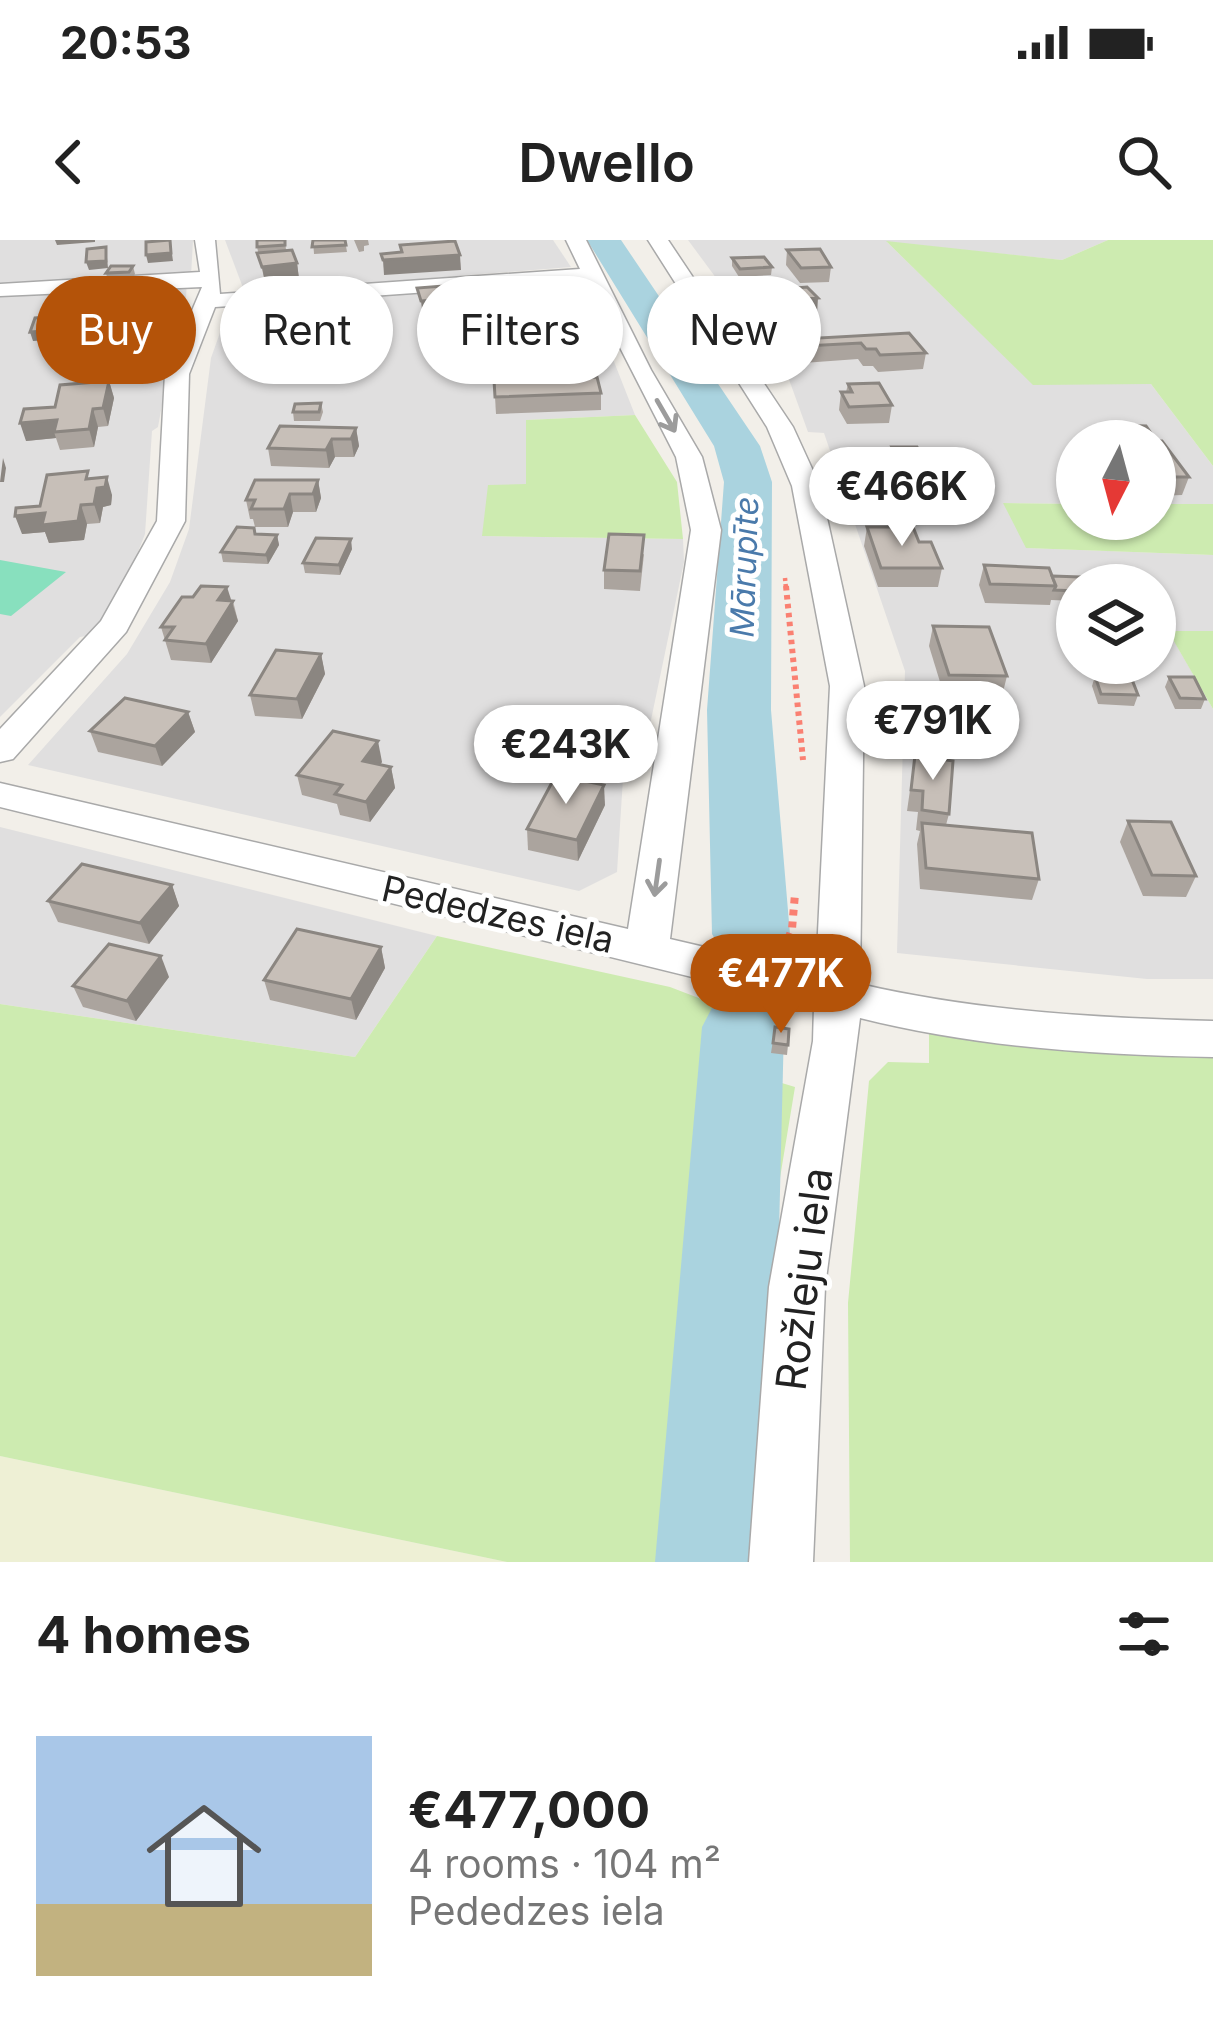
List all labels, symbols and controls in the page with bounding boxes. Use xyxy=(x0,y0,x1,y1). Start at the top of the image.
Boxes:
text: 20:53 xyxy=(60,15,192,70)
icon: back xyxy=(36,129,102,195)
icon: search xyxy=(1111,129,1177,195)
text: Dwello xyxy=(518,130,695,195)
chip: Buy xyxy=(36,276,196,384)
chip: Rent xyxy=(220,276,393,384)
chip: Filters xyxy=(417,276,623,384)
chip: New xyxy=(647,276,821,384)
one-way arrow xyxy=(654,398,678,433)
north arrow xyxy=(1056,420,1176,540)
map controls xyxy=(1056,420,1176,684)
pin: €466K xyxy=(818,447,986,549)
text: €466K xyxy=(836,462,968,509)
water label: Mārupīte xyxy=(722,496,766,638)
button: layers xyxy=(1056,564,1176,684)
pin: €791K xyxy=(849,681,1017,783)
text: €791K xyxy=(873,696,993,743)
pin: €243K xyxy=(482,705,650,807)
text: €243K xyxy=(501,720,631,767)
one-way arrow xyxy=(645,858,668,897)
street label: Pededzes iela xyxy=(378,866,618,962)
pin: €477K xyxy=(697,934,865,1036)
text: €477K xyxy=(717,949,845,996)
street label: Rožleju iela xyxy=(765,1165,842,1393)
icon: filters xyxy=(1111,1601,1177,1667)
text: 4 homes xyxy=(36,1604,251,1665)
text: €477,000 xyxy=(408,1779,650,1840)
icon: home xyxy=(132,1784,276,1928)
text: 4 rooms · 104 m² xyxy=(408,1840,721,1887)
text: Pededzes iela xyxy=(408,1887,665,1934)

